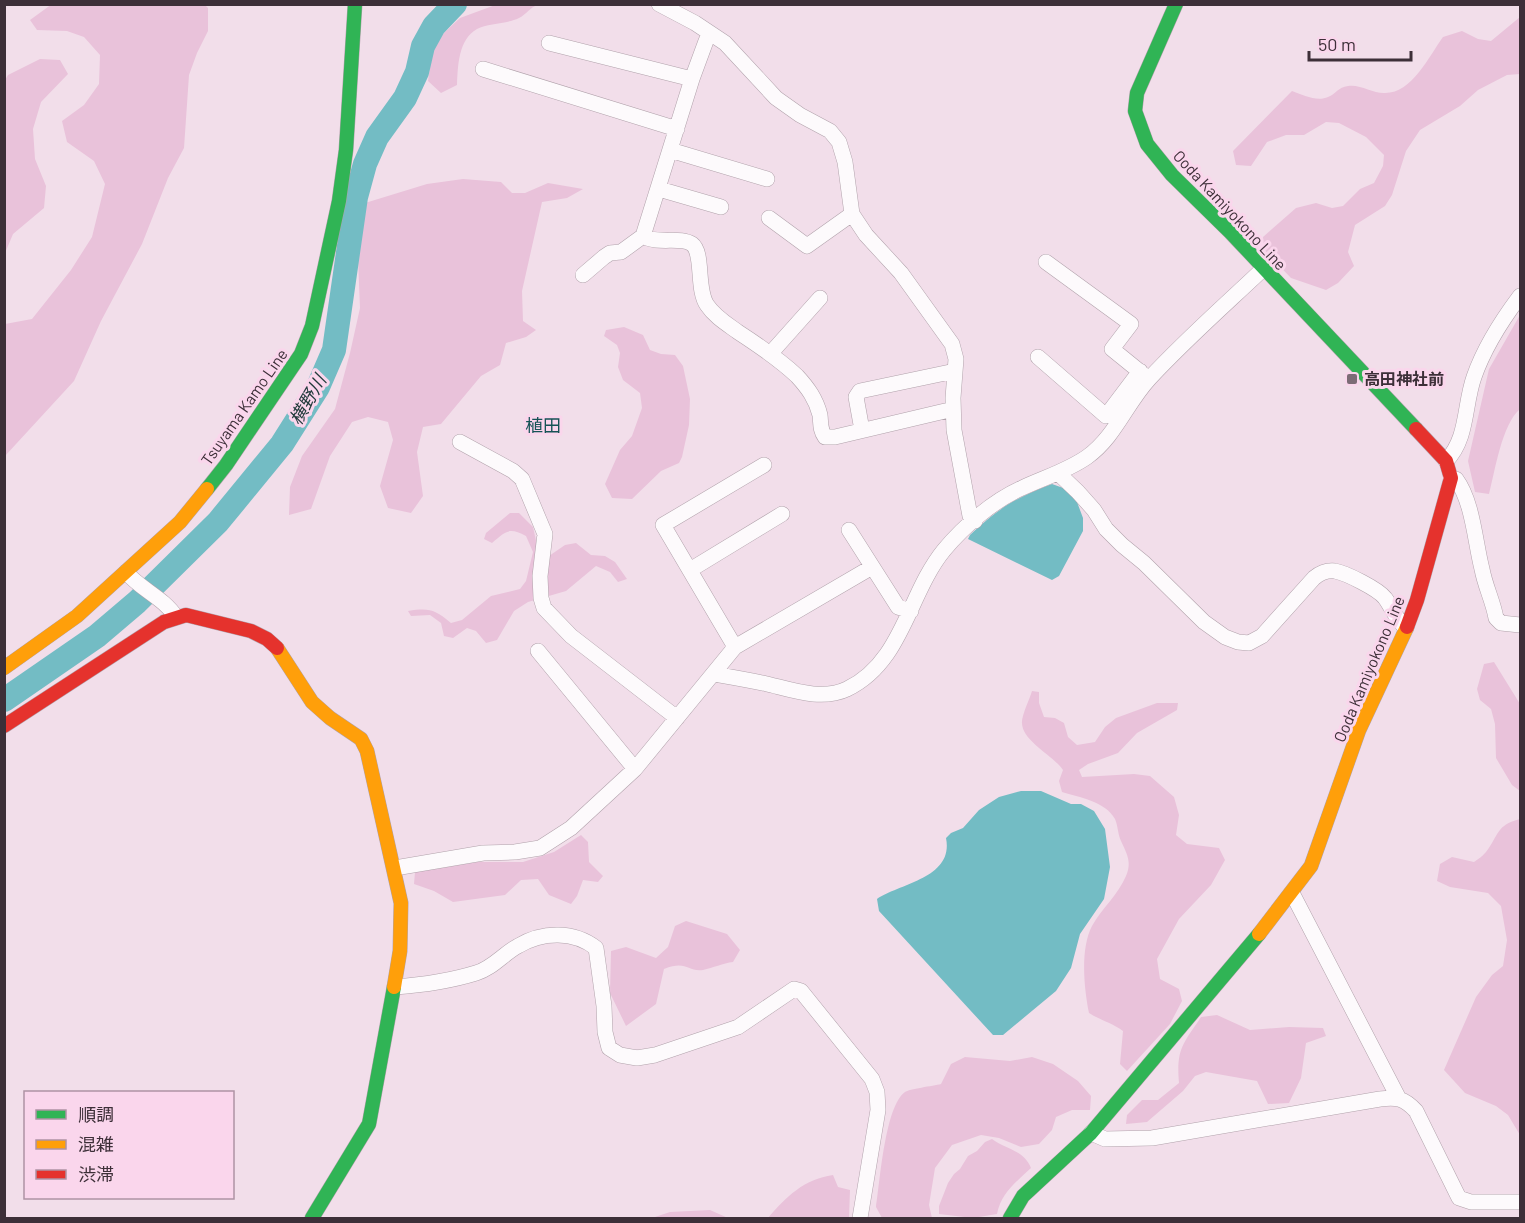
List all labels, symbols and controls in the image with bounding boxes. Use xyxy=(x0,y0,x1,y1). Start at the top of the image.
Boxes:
scale bar xyxy=(1309,24,1411,62)
text: 50 m xyxy=(1318,33,1356,55)
street label: Ooda Kamiyokono Line xyxy=(1170,146,1291,274)
street label: Tsuyama Kamo Line xyxy=(196,345,291,469)
water label: 横野川 xyxy=(284,369,331,428)
place label: 高田神社前 xyxy=(1364,369,1444,388)
marker: 高田神社前 xyxy=(1345,372,1359,386)
district label: 植田 xyxy=(525,414,561,436)
street label: Ooda Kamiyokono Line xyxy=(1329,593,1408,745)
legend xyxy=(24,1091,234,1199)
text: 順調 xyxy=(78,1103,114,1125)
text: 混雑 xyxy=(78,1133,114,1155)
text: 渋滞 xyxy=(78,1163,114,1185)

